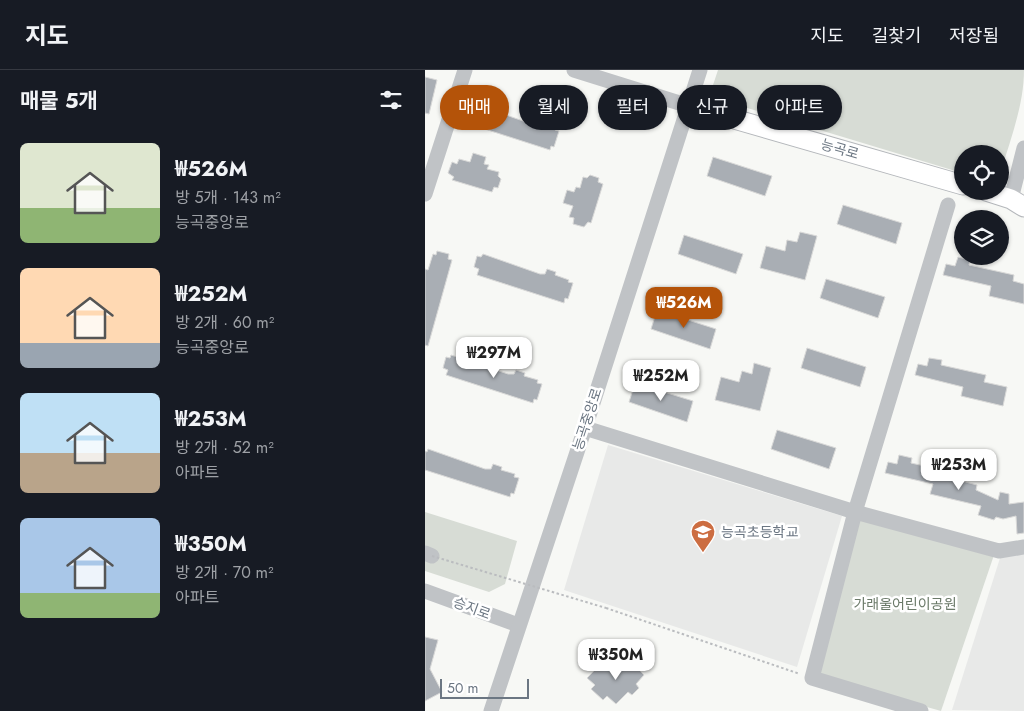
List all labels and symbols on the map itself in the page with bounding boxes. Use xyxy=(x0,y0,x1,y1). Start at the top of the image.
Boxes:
street label: 능곡로 xyxy=(819,134,861,164)
pin: ₩526M xyxy=(649,286,719,329)
pin: ₩297M xyxy=(459,336,529,379)
pin: ₩252M xyxy=(626,360,696,402)
street label: 능곡중앙로 xyxy=(568,385,606,453)
pin: ₩253M xyxy=(924,448,994,491)
school or university icon: 능곡초등학교 xyxy=(690,519,716,553)
place label: 능곡초등학교 xyxy=(721,522,798,542)
street label: 승지로 xyxy=(450,592,494,624)
park label: 가래울어린이공원 xyxy=(853,594,957,614)
pin: ₩350M xyxy=(581,638,651,681)
scale bar xyxy=(440,676,529,699)

